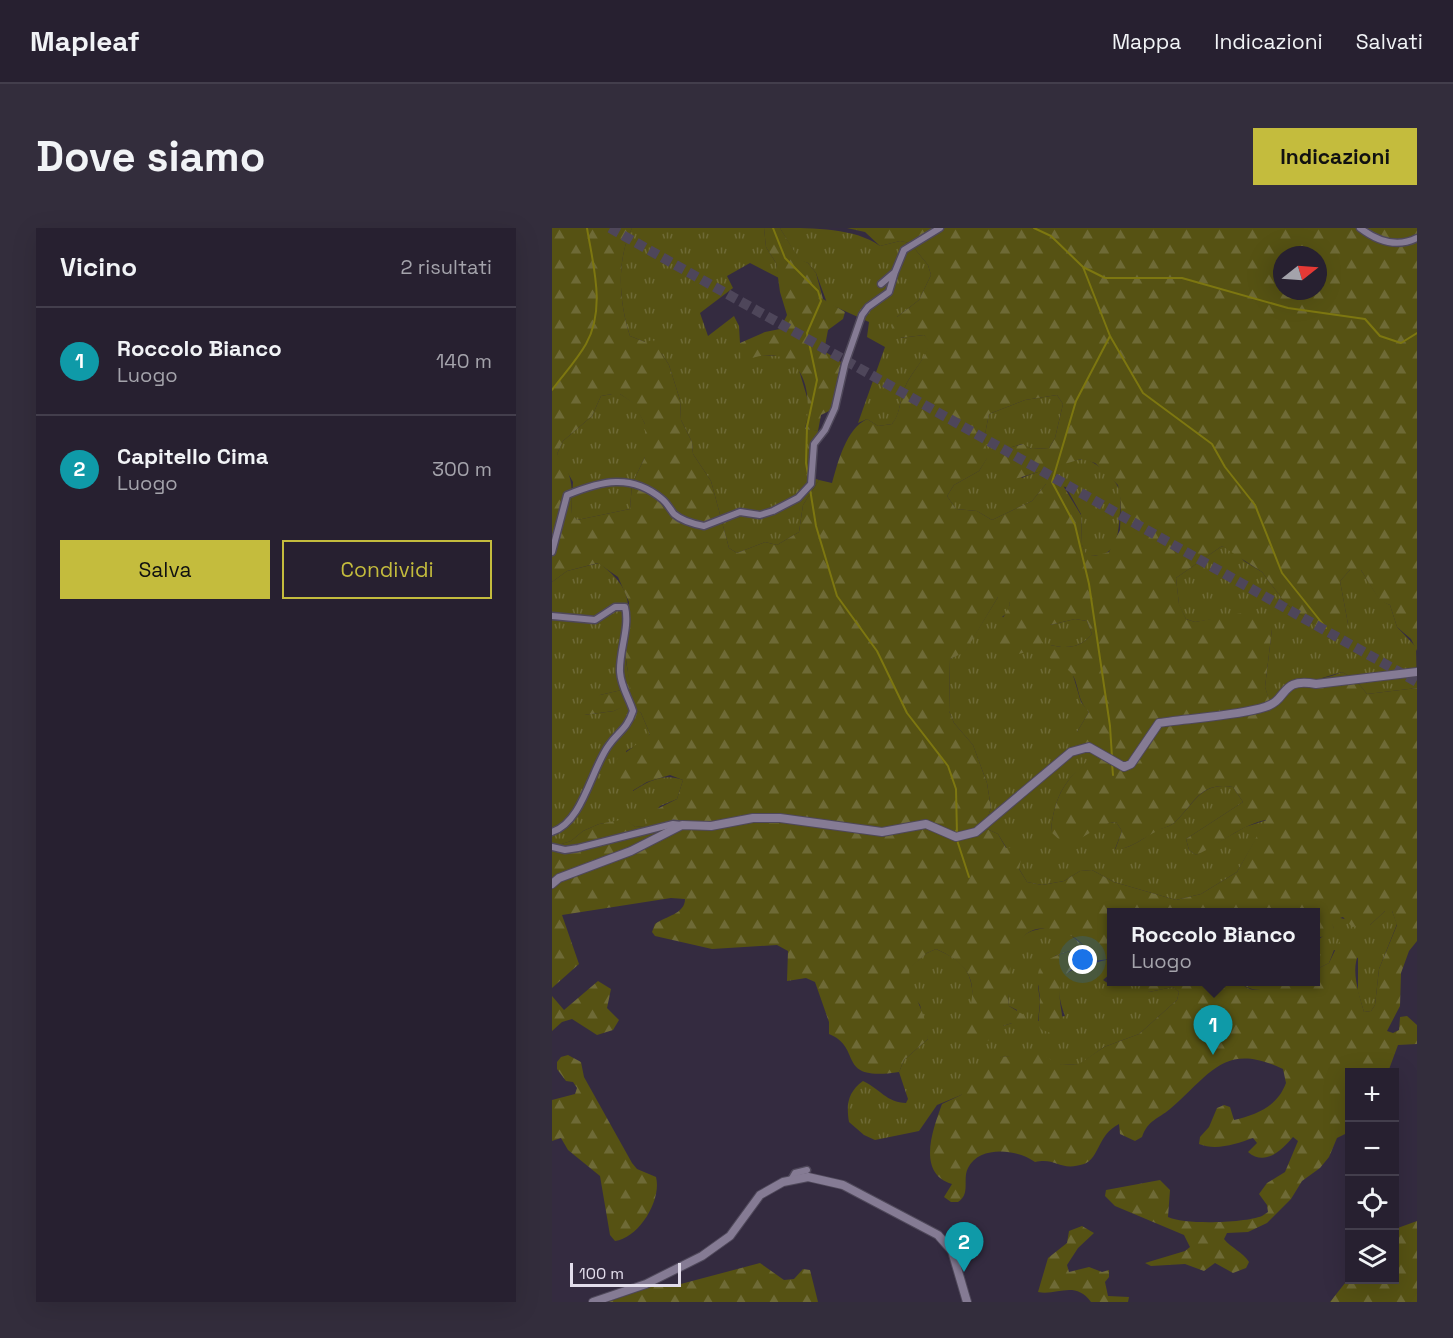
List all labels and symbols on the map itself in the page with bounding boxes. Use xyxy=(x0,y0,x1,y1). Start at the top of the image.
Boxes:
north arrow xyxy=(1273,246,1327,300)
your location xyxy=(1068,945,1097,974)
pin: 1 xyxy=(1194,1006,1232,1055)
pin: 2 xyxy=(944,1222,984,1272)
scale bar xyxy=(570,1260,681,1288)

